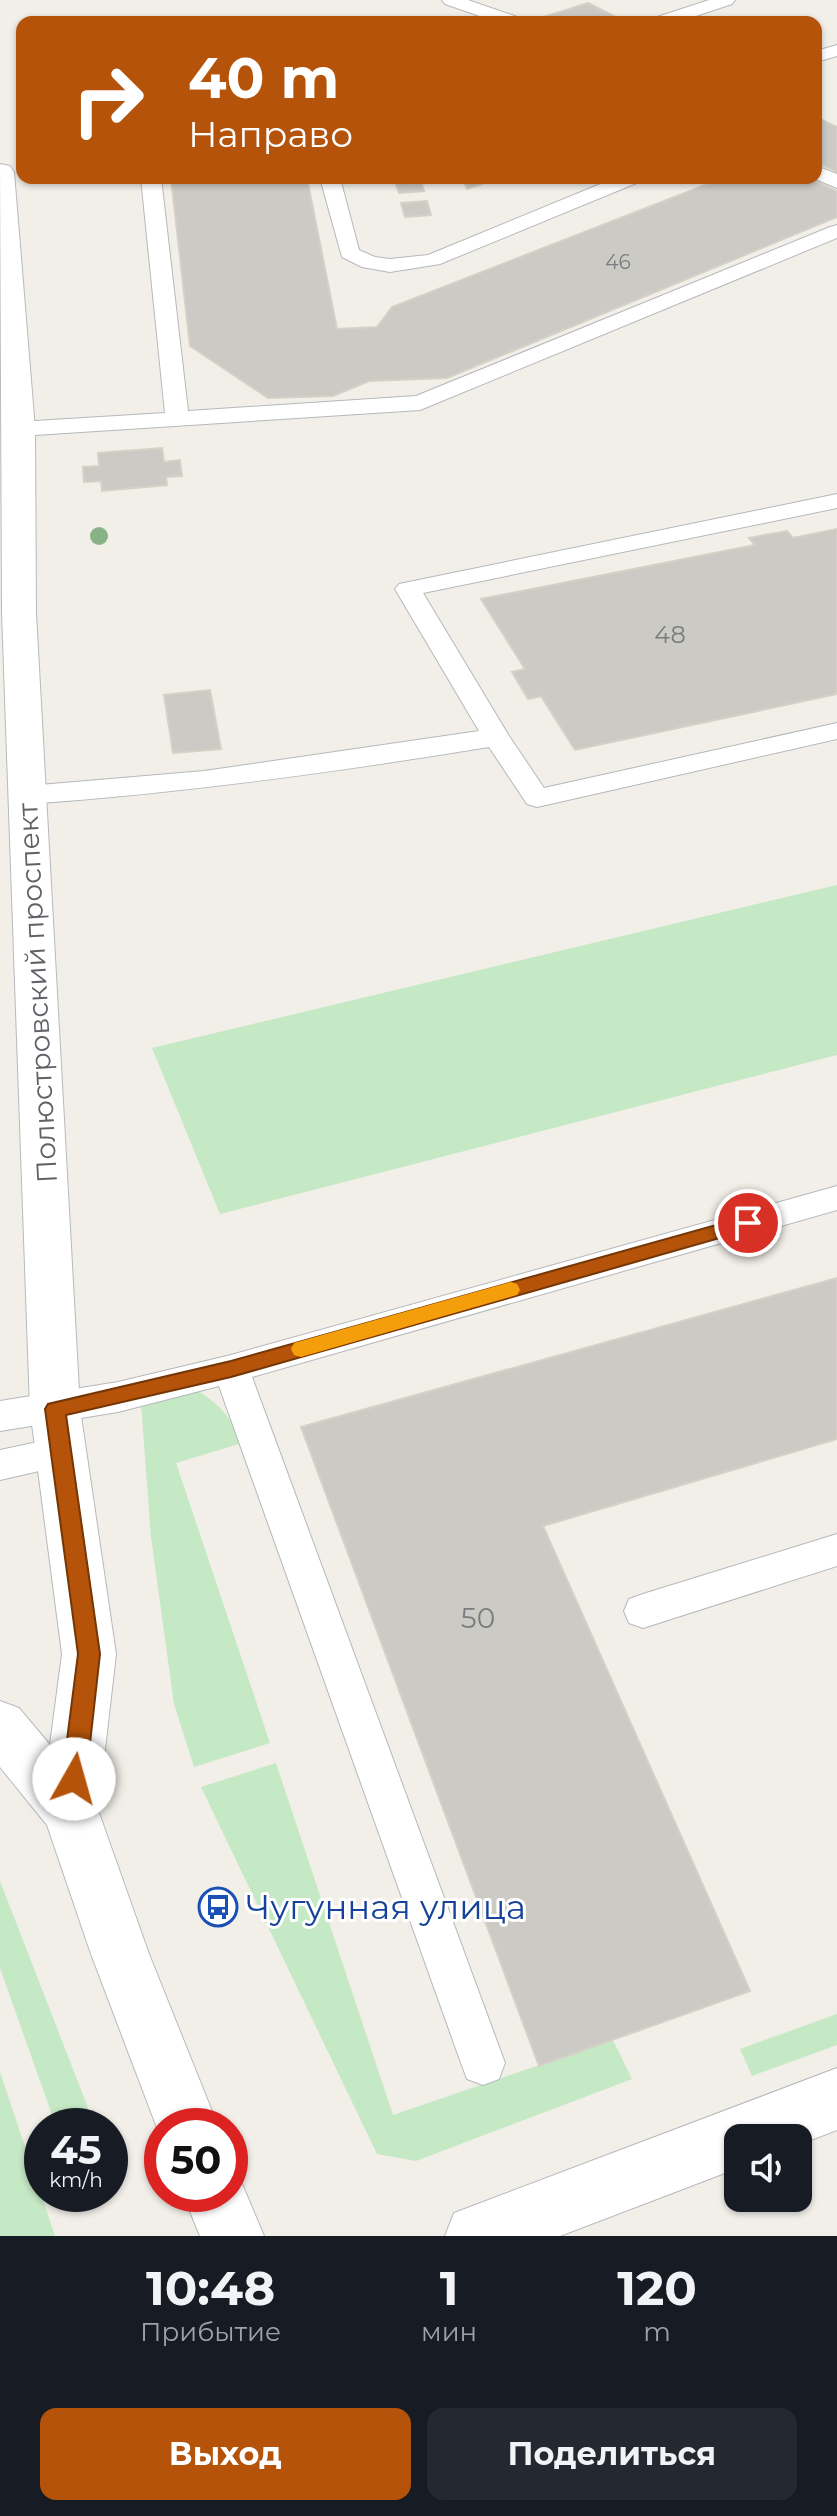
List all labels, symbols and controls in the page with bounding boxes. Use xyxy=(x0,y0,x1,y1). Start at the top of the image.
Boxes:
text: 40 m xyxy=(188,44,339,112)
icon: right xyxy=(56,48,160,152)
text: Направо xyxy=(188,112,353,156)
house number: 46 xyxy=(605,250,631,274)
house number: 48 xyxy=(654,620,686,649)
street label: Полюстровский проспект xyxy=(10,801,64,1184)
pin xyxy=(714,1189,782,1257)
icon: arrive xyxy=(726,1201,770,1245)
house number: 50 xyxy=(461,1601,495,1635)
position arrow xyxy=(32,1737,116,1821)
bus stop icon: Чугунная улица xyxy=(197,1886,239,1928)
place label: Чугунная улица xyxy=(246,1886,526,1928)
speed limit sign: 50 xyxy=(144,2108,248,2212)
map controls xyxy=(724,2124,812,2212)
button: sound xyxy=(724,2124,812,2212)
text: 45 xyxy=(50,2125,102,2174)
text: km/h xyxy=(49,2168,103,2192)
text: 10:48 xyxy=(146,2259,275,2317)
text: 1 xyxy=(440,2259,459,2317)
text: 120 xyxy=(617,2259,697,2317)
text: Прибытие xyxy=(140,2316,281,2348)
text: мин xyxy=(421,2316,477,2348)
text: m xyxy=(643,2316,671,2348)
button: Выход xyxy=(40,2408,411,2500)
button: Поделиться xyxy=(427,2408,797,2500)

